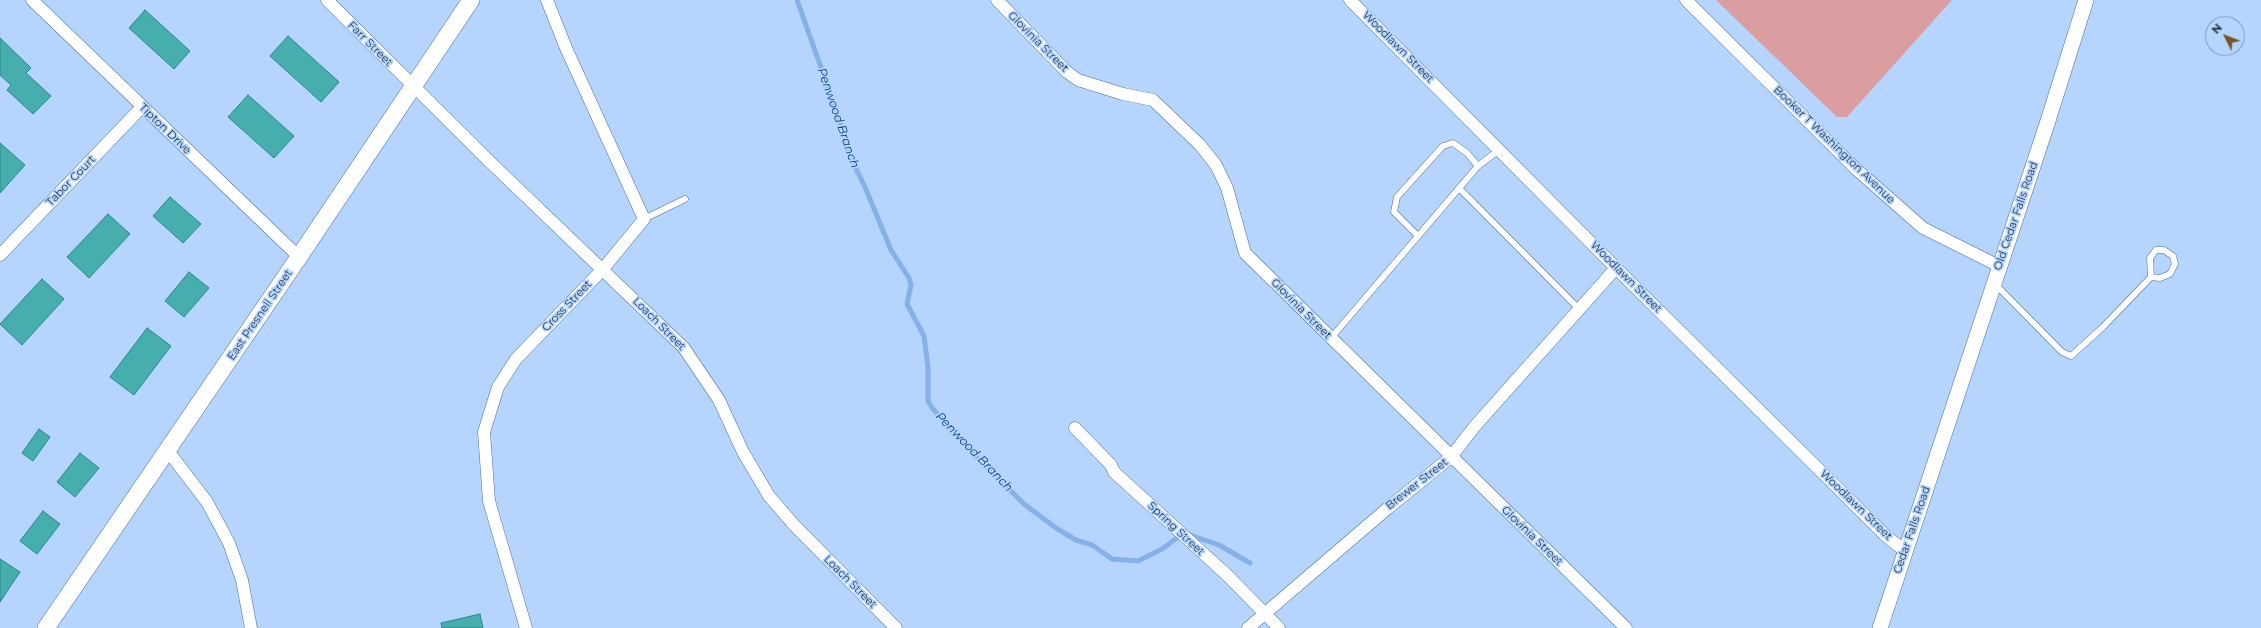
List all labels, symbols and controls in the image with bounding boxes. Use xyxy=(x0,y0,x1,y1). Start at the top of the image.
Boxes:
street label: Glovinia Street xyxy=(1005,9,1071,75)
street label: Woodlawn Street xyxy=(1360,9,1436,85)
north arrow xyxy=(2205,16,2245,56)
street label: Farr Street xyxy=(345,19,395,69)
text: N xyxy=(2209,21,2225,37)
water label: Penwood Branch xyxy=(814,66,862,170)
street label: Booker T Washington Avenue xyxy=(1771,84,1897,206)
street label: Tipton Drive xyxy=(136,101,194,157)
street label: Tabor Court xyxy=(44,153,98,209)
street label: Old Cedar Falls Road xyxy=(1991,160,2041,272)
street label: Woodlawn Street xyxy=(1588,239,1664,315)
street label: East Presnell Street xyxy=(225,267,295,363)
street label: Glovinia Street xyxy=(1268,276,1334,342)
street label: Cross Street xyxy=(539,278,595,334)
street label: Loach Street xyxy=(630,295,688,353)
water label: Penwood Branch xyxy=(932,409,1016,495)
street label: Brewer Street xyxy=(1383,455,1451,513)
street label: Woodlawn Street xyxy=(1817,467,1895,543)
street label: Cedar Falls Road xyxy=(1891,485,1933,575)
street label: Spring Street xyxy=(1145,499,1207,559)
street label: Glovinia Street xyxy=(1499,503,1565,569)
street label: Loach Street xyxy=(821,553,879,611)

